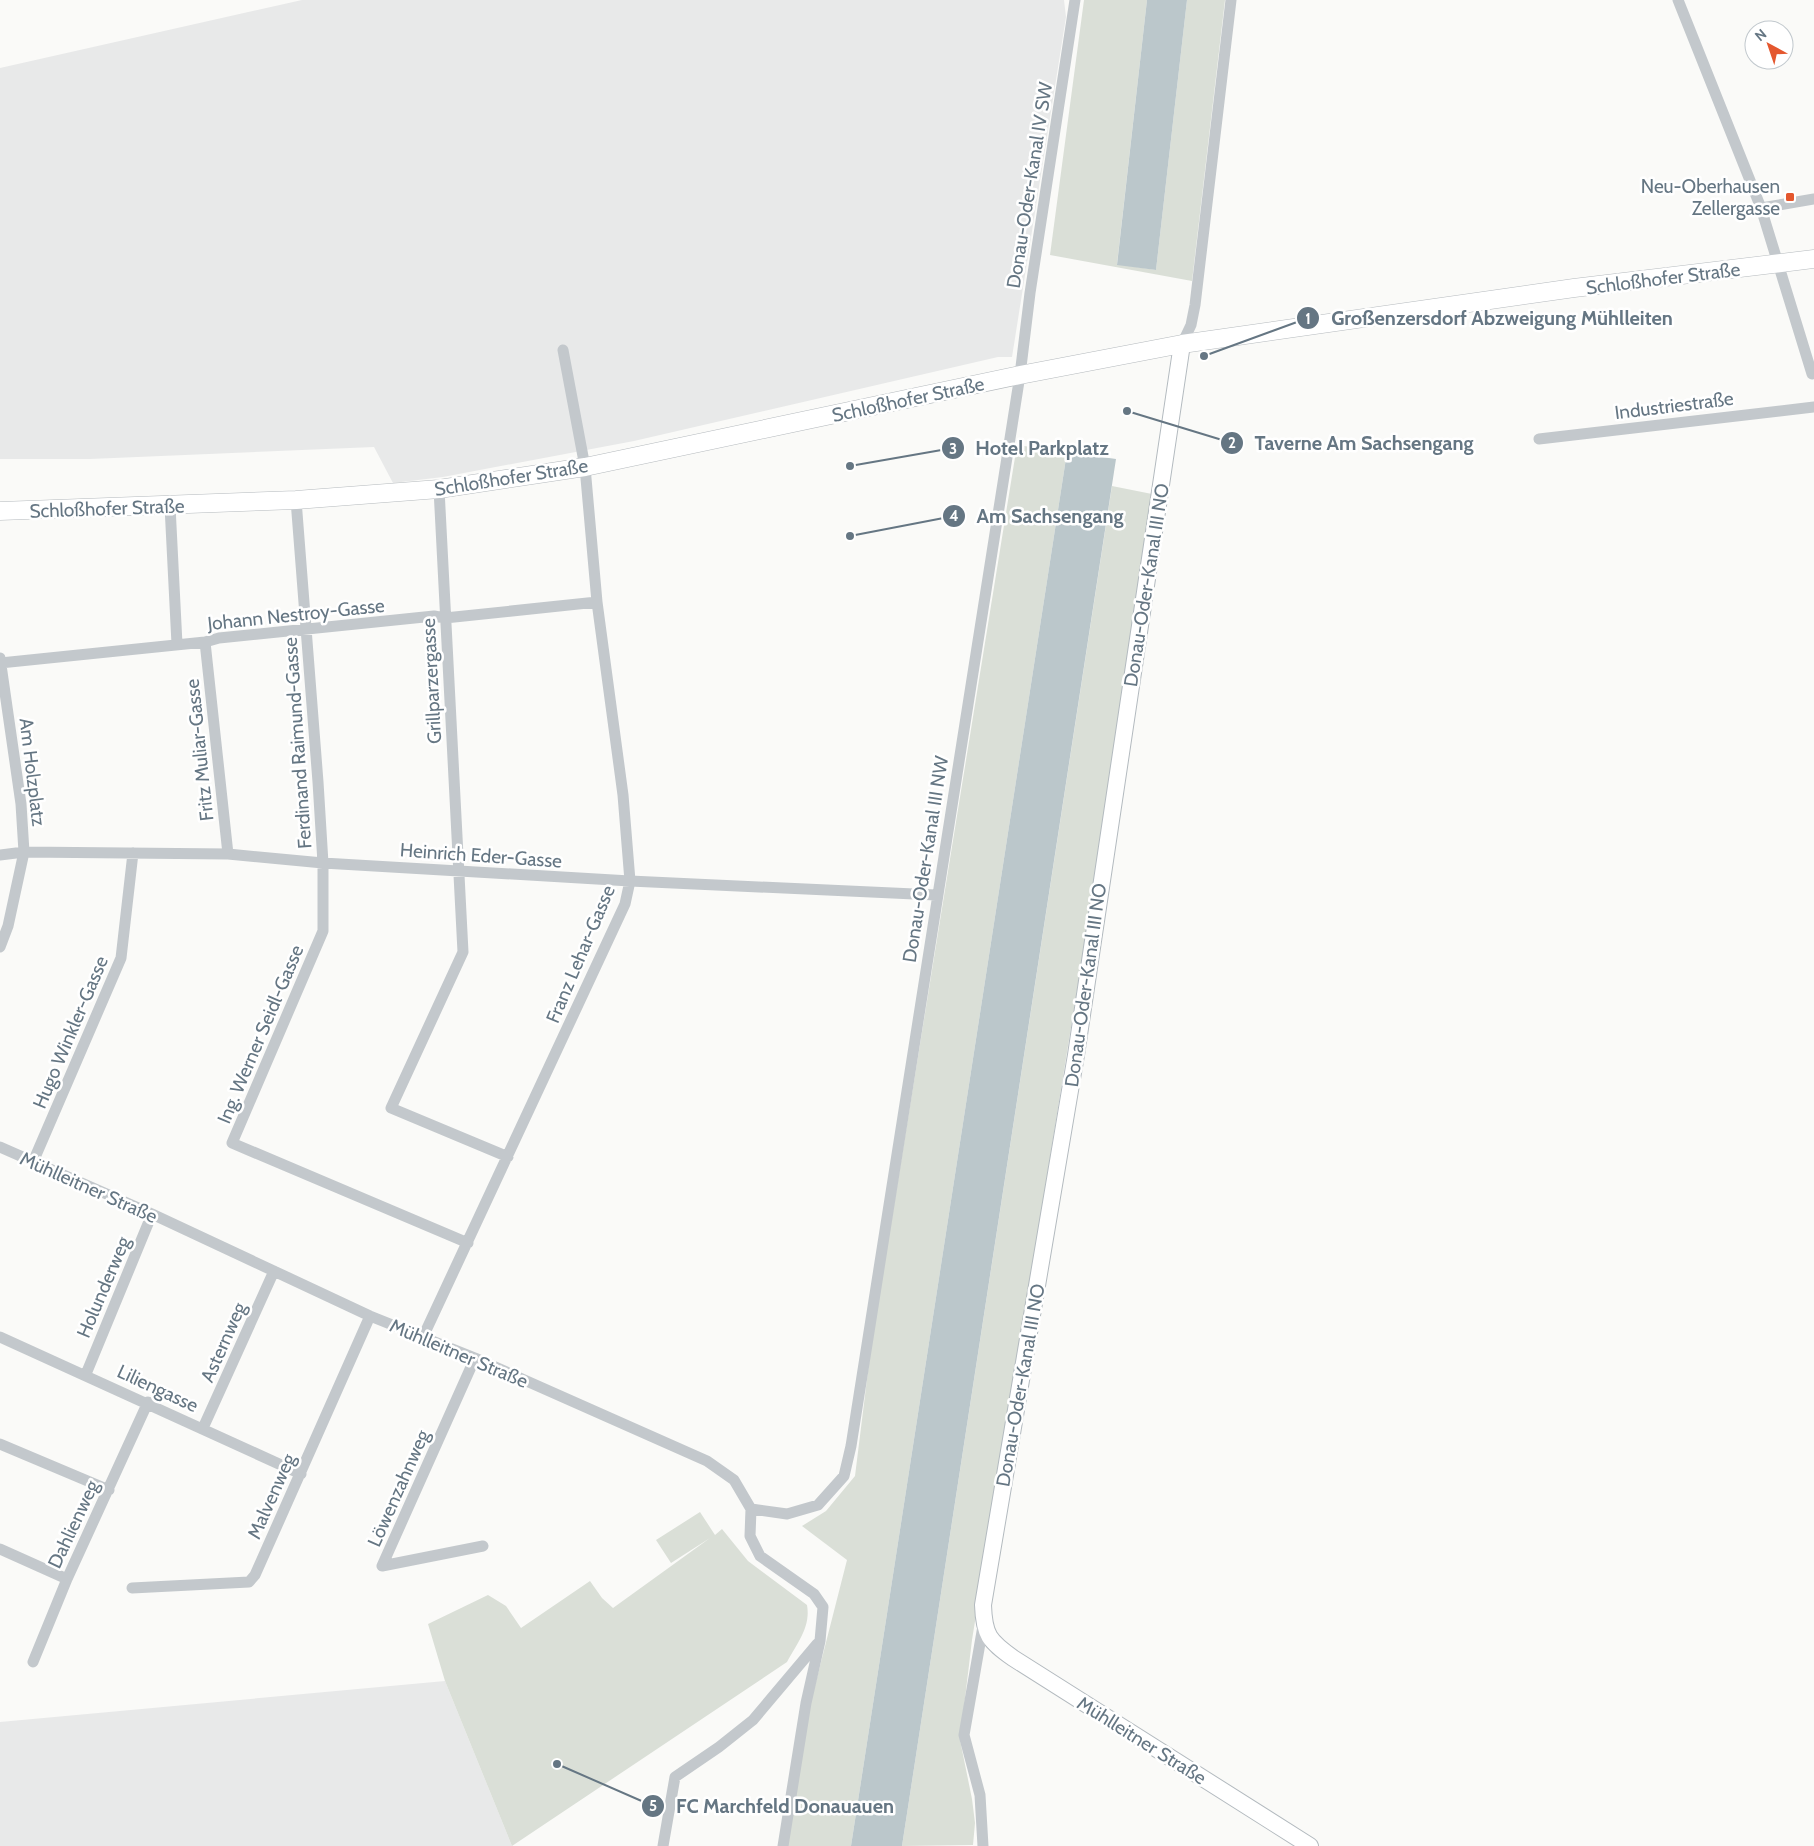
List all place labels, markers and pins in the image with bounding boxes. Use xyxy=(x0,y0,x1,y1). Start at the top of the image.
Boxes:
place label: Neu-Oberhausen Zellergasse xyxy=(1641,175,1780,220)
marker: Neu-Oberhausen Zellergasse xyxy=(1784,191,1796,203)
callout: Großenzersdorf Abzweigung Mühlleiten xyxy=(1296,301,1683,336)
callout: Taverne Am Sachsengang xyxy=(1220,426,1484,461)
callout: Hotel Parkplatz xyxy=(940,431,1118,466)
callout: Am Sachsengang xyxy=(941,498,1133,533)
callout: FC Marchfeld Donauauen xyxy=(641,1789,904,1824)

